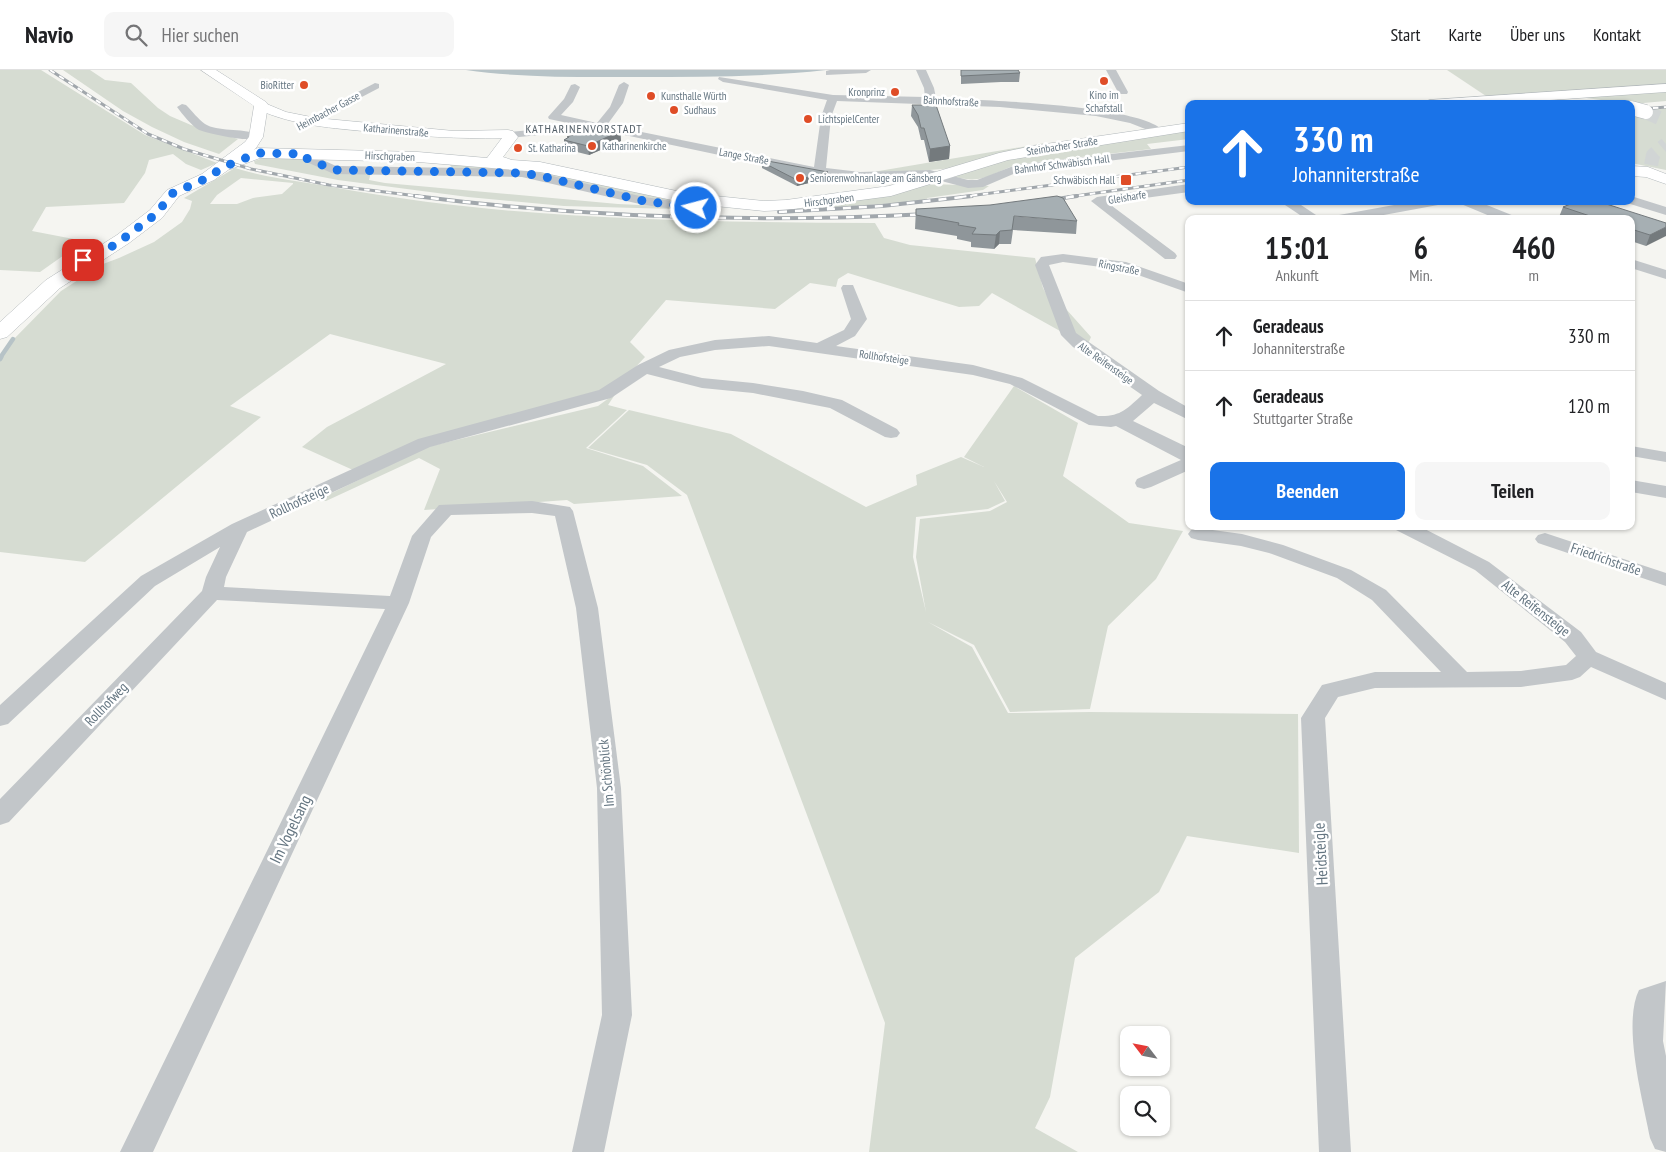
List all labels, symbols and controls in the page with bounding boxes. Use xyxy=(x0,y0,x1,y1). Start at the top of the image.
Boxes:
search box xyxy=(104,12,454,57)
text: Navio xyxy=(25,19,74,50)
icon: search xyxy=(122,21,150,49)
text: Hier suchen xyxy=(162,23,239,47)
text: Start xyxy=(1390,23,1421,46)
text: Karte xyxy=(1449,23,1482,46)
text: Über uns xyxy=(1510,23,1565,46)
text: Kontakt xyxy=(1593,23,1641,46)
marker: Kino im Schafstall xyxy=(1098,75,1110,87)
place label: BioRitter xyxy=(260,78,294,92)
marker: BioRitter xyxy=(298,79,310,91)
place label: Kronprinz xyxy=(848,85,885,99)
marker: Kronprinz xyxy=(889,86,901,98)
street label: Heimbacher Gasse xyxy=(294,88,362,134)
place label: Kino im Schafstall xyxy=(1086,88,1123,115)
place label: Kunsthalle Würth xyxy=(661,89,727,103)
marker: Kunsthalle Würth xyxy=(645,90,657,102)
street label: Bahnhofstraße xyxy=(923,93,980,109)
place label: Sudhaus xyxy=(684,103,716,117)
marker: Sudhaus xyxy=(668,104,680,116)
place label: LichtspielCenter xyxy=(818,112,879,126)
marker: LichtspielCenter xyxy=(802,113,814,125)
text: 330 m xyxy=(1293,116,1374,162)
street label: Katharinenstraße xyxy=(363,120,430,140)
icon: ahead xyxy=(1210,120,1275,185)
district label: KATHARINENVORSTADT xyxy=(525,121,643,136)
street label: Steinbacher Straße xyxy=(1025,133,1099,159)
place label: Katharinenkirche xyxy=(602,139,667,153)
marker: Katharinenkirche xyxy=(586,140,598,152)
place label: St. Katharina xyxy=(528,141,576,155)
marker: St. Katharina xyxy=(512,142,524,154)
street label: Lange Straße xyxy=(718,144,770,168)
street label: Hirschgraben xyxy=(365,148,415,164)
street label: Bahnhof Schwäbisch Hall xyxy=(1014,151,1111,177)
text: Johanniterstraße xyxy=(1293,160,1420,188)
place label: Seniorenwohnanlage am Gänsberg xyxy=(810,171,942,185)
marker: Seniorenwohnanlage am Gänsberg xyxy=(794,172,806,184)
place label: Schwäbisch Hall xyxy=(1053,173,1115,187)
marker: Schwäbisch Hall xyxy=(1119,173,1133,187)
position arrow xyxy=(669,181,721,233)
street label: Gleisharfe xyxy=(1107,187,1147,207)
street label: Hirschgraben xyxy=(803,190,855,210)
text: 15:01 xyxy=(1265,228,1330,267)
text: 6 xyxy=(1414,228,1428,267)
text: 460 xyxy=(1512,228,1555,267)
pin xyxy=(62,239,104,281)
icon: arrive xyxy=(69,246,97,274)
street label: Ringstraße xyxy=(1097,256,1141,278)
text: Ankunft xyxy=(1276,265,1319,285)
text: Min. xyxy=(1409,265,1433,285)
text: m xyxy=(1529,265,1539,285)
text: Geradeaus xyxy=(1253,314,1324,338)
icon: ahead xyxy=(1210,322,1238,350)
text: 330 m xyxy=(1568,324,1610,348)
text: Johanniterstraße xyxy=(1253,338,1345,358)
street label: Alte Reifensteige xyxy=(1076,339,1137,387)
street label: Rollhofsteige xyxy=(858,347,910,367)
text: Geradeaus xyxy=(1253,384,1324,408)
icon: ahead xyxy=(1210,392,1238,420)
text: 120 m xyxy=(1568,394,1610,418)
text: Stuttgarter Straße xyxy=(1253,408,1353,428)
button: Beenden xyxy=(1210,462,1405,520)
button: Teilen xyxy=(1415,462,1610,520)
street label: Rollhofsteige xyxy=(266,479,332,523)
street label: Friedrichstraße xyxy=(1568,539,1644,579)
street label: Alte Reifensteige xyxy=(1498,576,1574,640)
street label: Rollhofweg xyxy=(81,678,131,730)
street label: Im Schönblick xyxy=(594,738,618,807)
street label: Im Vogelsang xyxy=(265,792,315,866)
street label: Heidsteigle xyxy=(1308,822,1332,886)
north arrow xyxy=(1120,1026,1170,1076)
map controls xyxy=(1120,1026,1170,1136)
button: search xyxy=(1120,1086,1170,1136)

